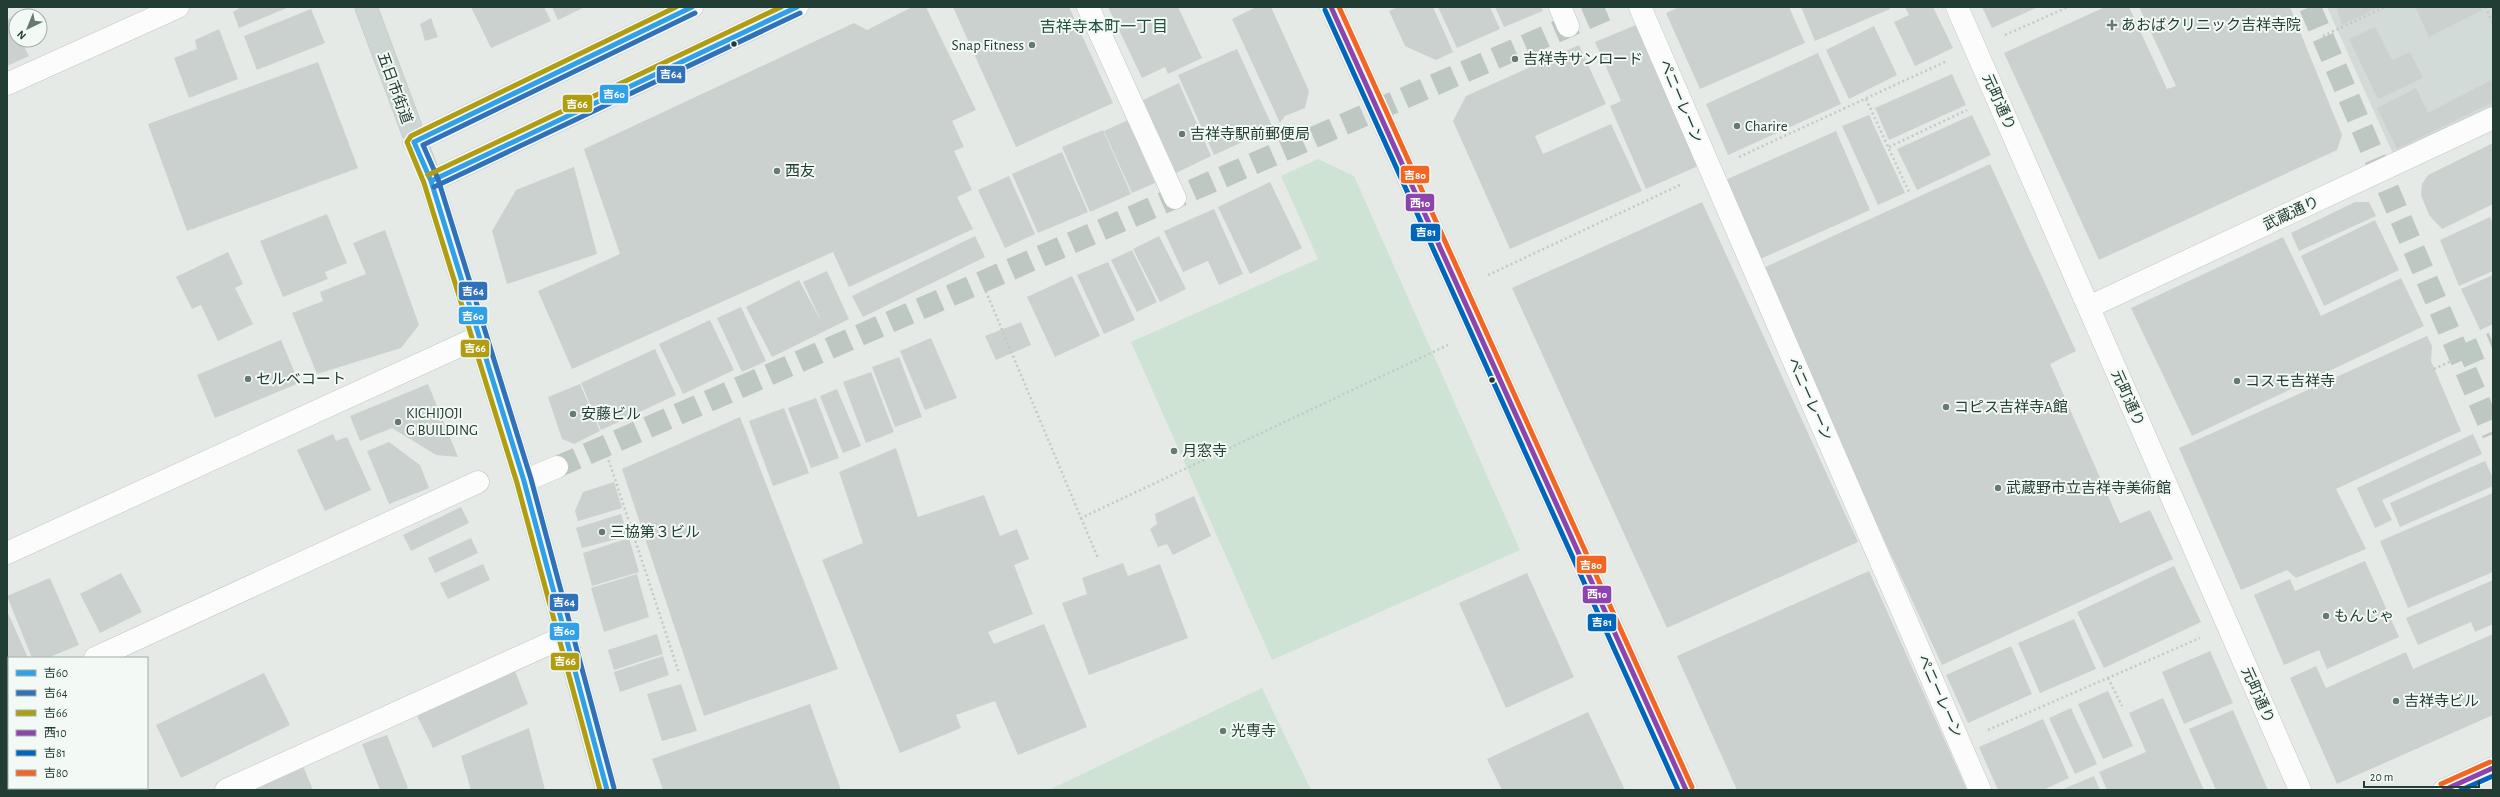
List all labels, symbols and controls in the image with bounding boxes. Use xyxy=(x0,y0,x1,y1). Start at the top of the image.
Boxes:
north arrow xyxy=(8,8,48,48)
place label: あおばクリニック吉祥寺院 xyxy=(2121,17,2301,33)
district label: 吉祥寺本町一丁目 xyxy=(1040,18,1168,35)
marker: あおばクリニック吉祥寺院 xyxy=(2106,19,2118,31)
text: N xyxy=(15,28,28,42)
place label: Snap Fitness xyxy=(952,38,1024,53)
unlabelled marker xyxy=(729,39,739,49)
marker: Snap Fitness xyxy=(1027,40,1037,50)
street label: 五日市街道 xyxy=(375,50,415,126)
place label: 吉祥寺サンロード xyxy=(1523,51,1643,67)
marker: 吉祥寺サンロード xyxy=(1510,54,1520,64)
street label: ペニーレーン xyxy=(1656,57,1705,145)
line badge: 吉64 xyxy=(656,65,686,84)
text: 吉64 xyxy=(660,69,682,80)
street label: 元町通り xyxy=(1979,71,2019,133)
line badge: 吉60 xyxy=(599,84,629,104)
text: 吉60 xyxy=(603,89,625,100)
line badge: 吉66 xyxy=(562,94,593,113)
text: 吉66 xyxy=(566,99,588,110)
place label: Charire xyxy=(1745,119,1788,134)
marker: Charire xyxy=(1732,121,1742,131)
place label: 吉祥寺駅前郵便局 xyxy=(1190,126,1310,142)
marker: 吉祥寺駅前郵便局 xyxy=(1177,129,1187,139)
place label: 西友 xyxy=(785,163,815,179)
line badge: 吉80 xyxy=(1400,165,1430,184)
marker: 西友 xyxy=(772,166,782,176)
text: 吉80 xyxy=(1404,170,1426,181)
line badge: 西10 xyxy=(1405,193,1435,212)
street label: 武蔵通り xyxy=(2260,193,2322,233)
text: 西10 xyxy=(1410,198,1431,209)
line badge: 吉81 xyxy=(1410,223,1441,242)
text: 吉81 xyxy=(1416,227,1436,238)
line badge: 吉64 xyxy=(458,281,488,301)
text: 吉64 xyxy=(462,286,484,297)
line badge: 吉60 xyxy=(458,306,488,325)
text: 吉60 xyxy=(462,311,484,322)
line badge: 吉66 xyxy=(460,339,490,358)
text: 吉66 xyxy=(464,343,486,354)
street label: ペニーレーン xyxy=(1785,355,1835,443)
street label: 元町通り xyxy=(2108,367,2148,429)
place label: セルベコート xyxy=(256,372,346,387)
place label: コスモ吉祥寺 xyxy=(2245,373,2335,389)
marker: セルベコート xyxy=(243,374,253,384)
unlabelled marker xyxy=(1487,375,1497,385)
marker: コスモ吉祥寺 xyxy=(2232,376,2242,386)
place label: コピス吉祥寺A館 xyxy=(1954,399,2068,415)
marker: コピス吉祥寺A館 xyxy=(1941,402,1951,412)
place label: KICHIJOJI G BUILDING xyxy=(406,406,478,438)
place label: 安藤ビル xyxy=(581,406,641,422)
marker: 安藤ビル xyxy=(568,409,578,419)
marker: KICHIJOJI G BUILDING xyxy=(393,417,403,427)
place label: 月窓寺 xyxy=(1182,443,1227,459)
marker: 月窓寺 xyxy=(1169,446,1179,456)
place label: 武蔵野市立吉祥寺美術館 xyxy=(2006,479,2171,496)
marker: 武蔵野市立吉祥寺美術館 xyxy=(1993,483,2003,493)
place label: 三協第３ビル xyxy=(610,523,700,540)
marker: 三協第３ビル xyxy=(597,527,607,537)
line badge: 吉80 xyxy=(1576,555,1607,574)
text: 吉80 xyxy=(1580,560,1602,571)
line badge: 西10 xyxy=(1582,585,1612,604)
text: 西10 xyxy=(1587,589,1608,600)
line badge: 吉64 xyxy=(549,593,579,612)
text: 吉64 xyxy=(553,597,575,608)
place label: もんじゃ xyxy=(2334,608,2394,624)
marker: もんじゃ xyxy=(2321,611,2331,621)
line badge: 吉81 xyxy=(1587,613,1617,632)
text: 吉81 xyxy=(1592,617,1612,628)
line badge: 吉60 xyxy=(549,622,580,641)
text: 吉60 xyxy=(553,626,575,637)
line badge: 吉66 xyxy=(550,652,580,671)
street label: ペニーレーン xyxy=(1915,652,1965,740)
text: 吉66 xyxy=(554,656,576,667)
legend xyxy=(8,657,148,789)
street label: 元町通り xyxy=(2238,664,2278,726)
text: 吉60 xyxy=(44,667,68,679)
text: 吉64 xyxy=(44,687,68,699)
place label: 吉祥寺ビル xyxy=(2404,693,2479,709)
marker: 吉祥寺ビル xyxy=(2391,696,2401,706)
text: 吉66 xyxy=(44,707,68,719)
place label: 光専寺 xyxy=(1231,723,1276,739)
marker: 光専寺 xyxy=(1218,726,1228,736)
text: 西10 xyxy=(44,727,66,739)
text: 吉81 xyxy=(44,747,66,759)
scale bar xyxy=(2364,763,2479,789)
text: 吉80 xyxy=(44,767,68,779)
text: 20 m xyxy=(2370,771,2393,783)

